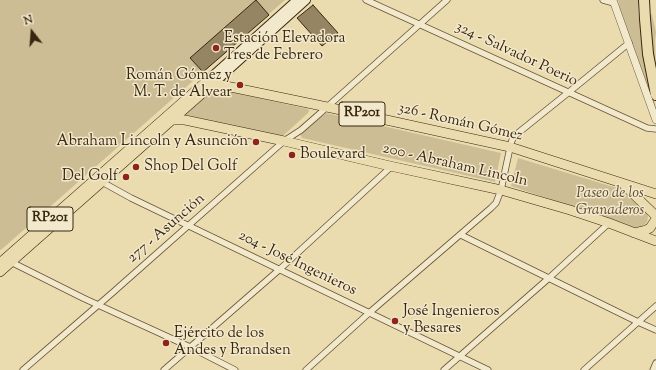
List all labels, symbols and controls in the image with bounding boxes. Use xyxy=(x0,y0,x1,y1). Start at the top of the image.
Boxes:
north arrow xyxy=(12,12,52,52)
text: N xyxy=(22,12,35,29)
street label: 324 - Salvador Poerio xyxy=(452,19,580,91)
place label: Estación Elevadora Tres de Febrero xyxy=(224,30,345,65)
marker: Estación Elevadora Tres de Febrero xyxy=(211,43,221,53)
place label: Román Gómez y M. T. de Alvear xyxy=(126,67,232,102)
marker: Román Gómez y M. T. de Alvear xyxy=(235,80,245,90)
street label: 326 - Román Gómez xyxy=(396,100,524,146)
road number: RP201 xyxy=(339,102,385,126)
place label: Abraham Lincoln y Asunción xyxy=(57,133,248,151)
marker: Abraham Lincoln y Asunción xyxy=(251,137,261,147)
street label: 200 - Abraham Lincoln xyxy=(381,141,529,191)
place label: Boulevard xyxy=(300,146,366,164)
marker: Boulevard xyxy=(287,150,297,160)
place label: Shop Del Golf xyxy=(144,158,237,176)
marker: Shop Del Golf xyxy=(131,162,141,172)
place label: Del Golf xyxy=(62,168,118,186)
marker: Del Golf xyxy=(121,172,131,182)
park label: Paseo de los Granaderos xyxy=(576,185,644,220)
street label: 277 - Asunción xyxy=(124,190,210,268)
road number: RP201 xyxy=(27,207,73,231)
street label: 204 - José Ingenieros xyxy=(235,228,359,300)
place label: José Ingenieros y Besares xyxy=(403,303,499,338)
marker: José Ingenieros y Besares xyxy=(390,316,400,326)
place label: Ejército de los Andes y Brandsen xyxy=(174,325,291,360)
marker: Ejército de los Andes y Brandsen xyxy=(161,338,171,348)

